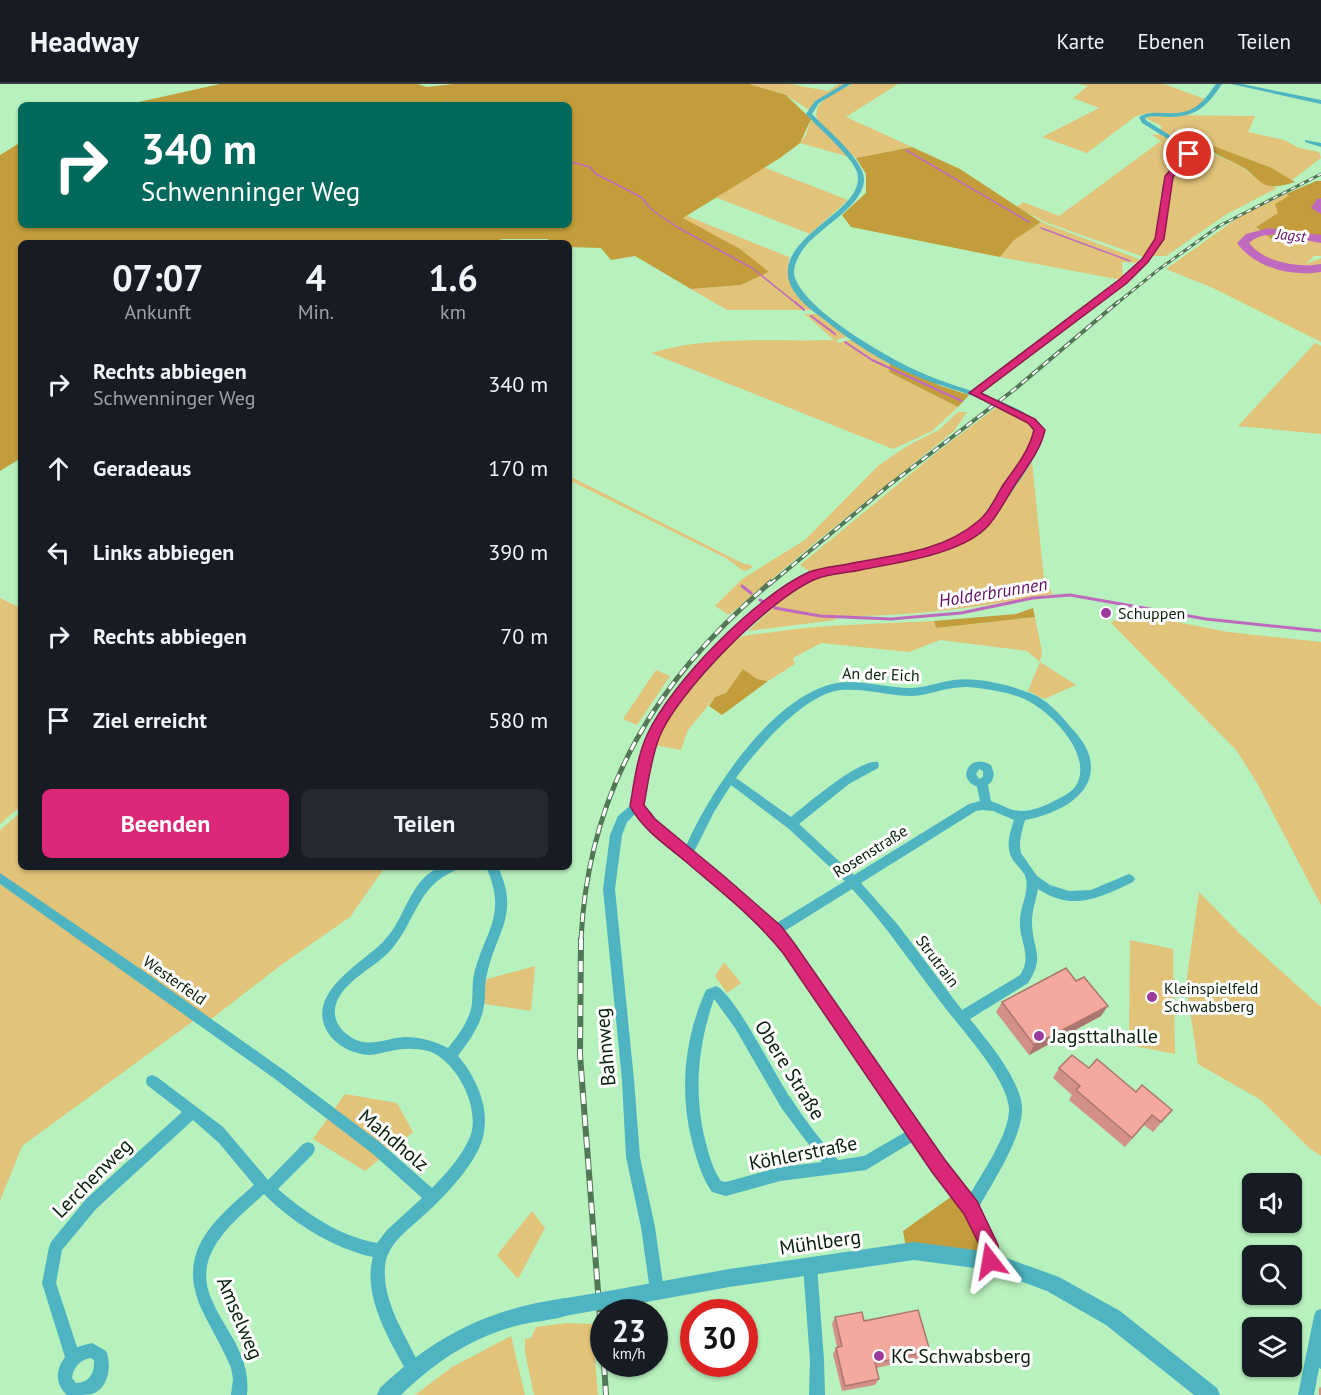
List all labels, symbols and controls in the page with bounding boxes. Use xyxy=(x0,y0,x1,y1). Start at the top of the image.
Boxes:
text: Headway xyxy=(30,23,139,60)
text: Karte xyxy=(1057,28,1105,55)
text: Ebenen xyxy=(1138,28,1204,55)
text: Teilen xyxy=(1237,28,1291,55)
text: 340 m xyxy=(141,121,257,176)
icon: right xyxy=(42,126,120,204)
pin xyxy=(1163,128,1214,179)
icon: arrive xyxy=(1172,137,1205,170)
text: Schwenninger Weg xyxy=(141,174,360,208)
water label: Jagst xyxy=(1274,224,1308,246)
text: 07:07 xyxy=(112,254,203,301)
text: 4 xyxy=(306,254,326,301)
text: 1.6 xyxy=(428,254,478,301)
text: Ankunft xyxy=(124,299,191,325)
text: Min. xyxy=(298,299,334,325)
text: km xyxy=(440,299,466,325)
text: Rechts abbiegen xyxy=(93,357,247,385)
icon: right xyxy=(42,368,75,401)
text: 340 m xyxy=(488,370,548,398)
text: Schwenninger Weg xyxy=(93,385,255,411)
icon: ahead xyxy=(42,452,75,485)
text: Geradeaus xyxy=(93,454,191,482)
text: 170 m xyxy=(488,454,548,482)
icon: left xyxy=(42,536,75,569)
text: Links abbiegen xyxy=(93,538,234,566)
text: 390 m xyxy=(488,538,548,566)
water label: Holderbrunnen xyxy=(937,572,1049,612)
place label: Schuppen xyxy=(1118,603,1185,623)
marker: Schuppen xyxy=(1099,606,1113,620)
icon: right xyxy=(42,620,75,653)
text: Rechts abbiegen xyxy=(93,622,247,650)
text: 70 m xyxy=(500,622,548,650)
street label: An der Eich xyxy=(842,663,920,685)
icon: arrive xyxy=(42,704,75,737)
text: Ziel erreicht xyxy=(93,706,207,734)
text: 580 m xyxy=(488,706,548,734)
button: Beenden xyxy=(42,789,289,858)
button: Teilen xyxy=(301,789,548,858)
street label: Rosenstraße xyxy=(829,820,911,882)
street label: Strutrain xyxy=(912,931,964,991)
street label: Westerfeld xyxy=(140,951,210,1009)
place label: Kleinspielfeld Schwabsberg xyxy=(1164,978,1258,1016)
marker: Kleinspielfeld Schwabsberg xyxy=(1145,990,1159,1004)
street label: Bahnweg xyxy=(589,1007,621,1087)
street label: Obere Straße xyxy=(749,1015,831,1125)
place label: Jagsttalhalle xyxy=(1050,1023,1158,1049)
marker: Jagsttalhalle xyxy=(1032,1029,1046,1043)
street label: Mahdholz xyxy=(354,1103,434,1177)
street label: Köhlerstraße xyxy=(747,1130,859,1176)
street label: Lerchenweg xyxy=(47,1133,137,1223)
map controls xyxy=(1242,1173,1302,1377)
button: sound xyxy=(1242,1173,1302,1233)
street label: Mühlberg xyxy=(778,1223,862,1261)
position arrow xyxy=(958,1229,1022,1293)
button: search xyxy=(1242,1245,1302,1305)
street label: Amselweg xyxy=(211,1273,269,1363)
speed limit sign: 30 xyxy=(680,1299,758,1377)
text: 23 xyxy=(612,1311,646,1350)
button: layers xyxy=(1242,1317,1302,1377)
place label: KC Schwabsberg xyxy=(891,1343,1031,1369)
text: km/h xyxy=(613,1344,645,1363)
marker: KC Schwabsberg xyxy=(872,1349,886,1363)

